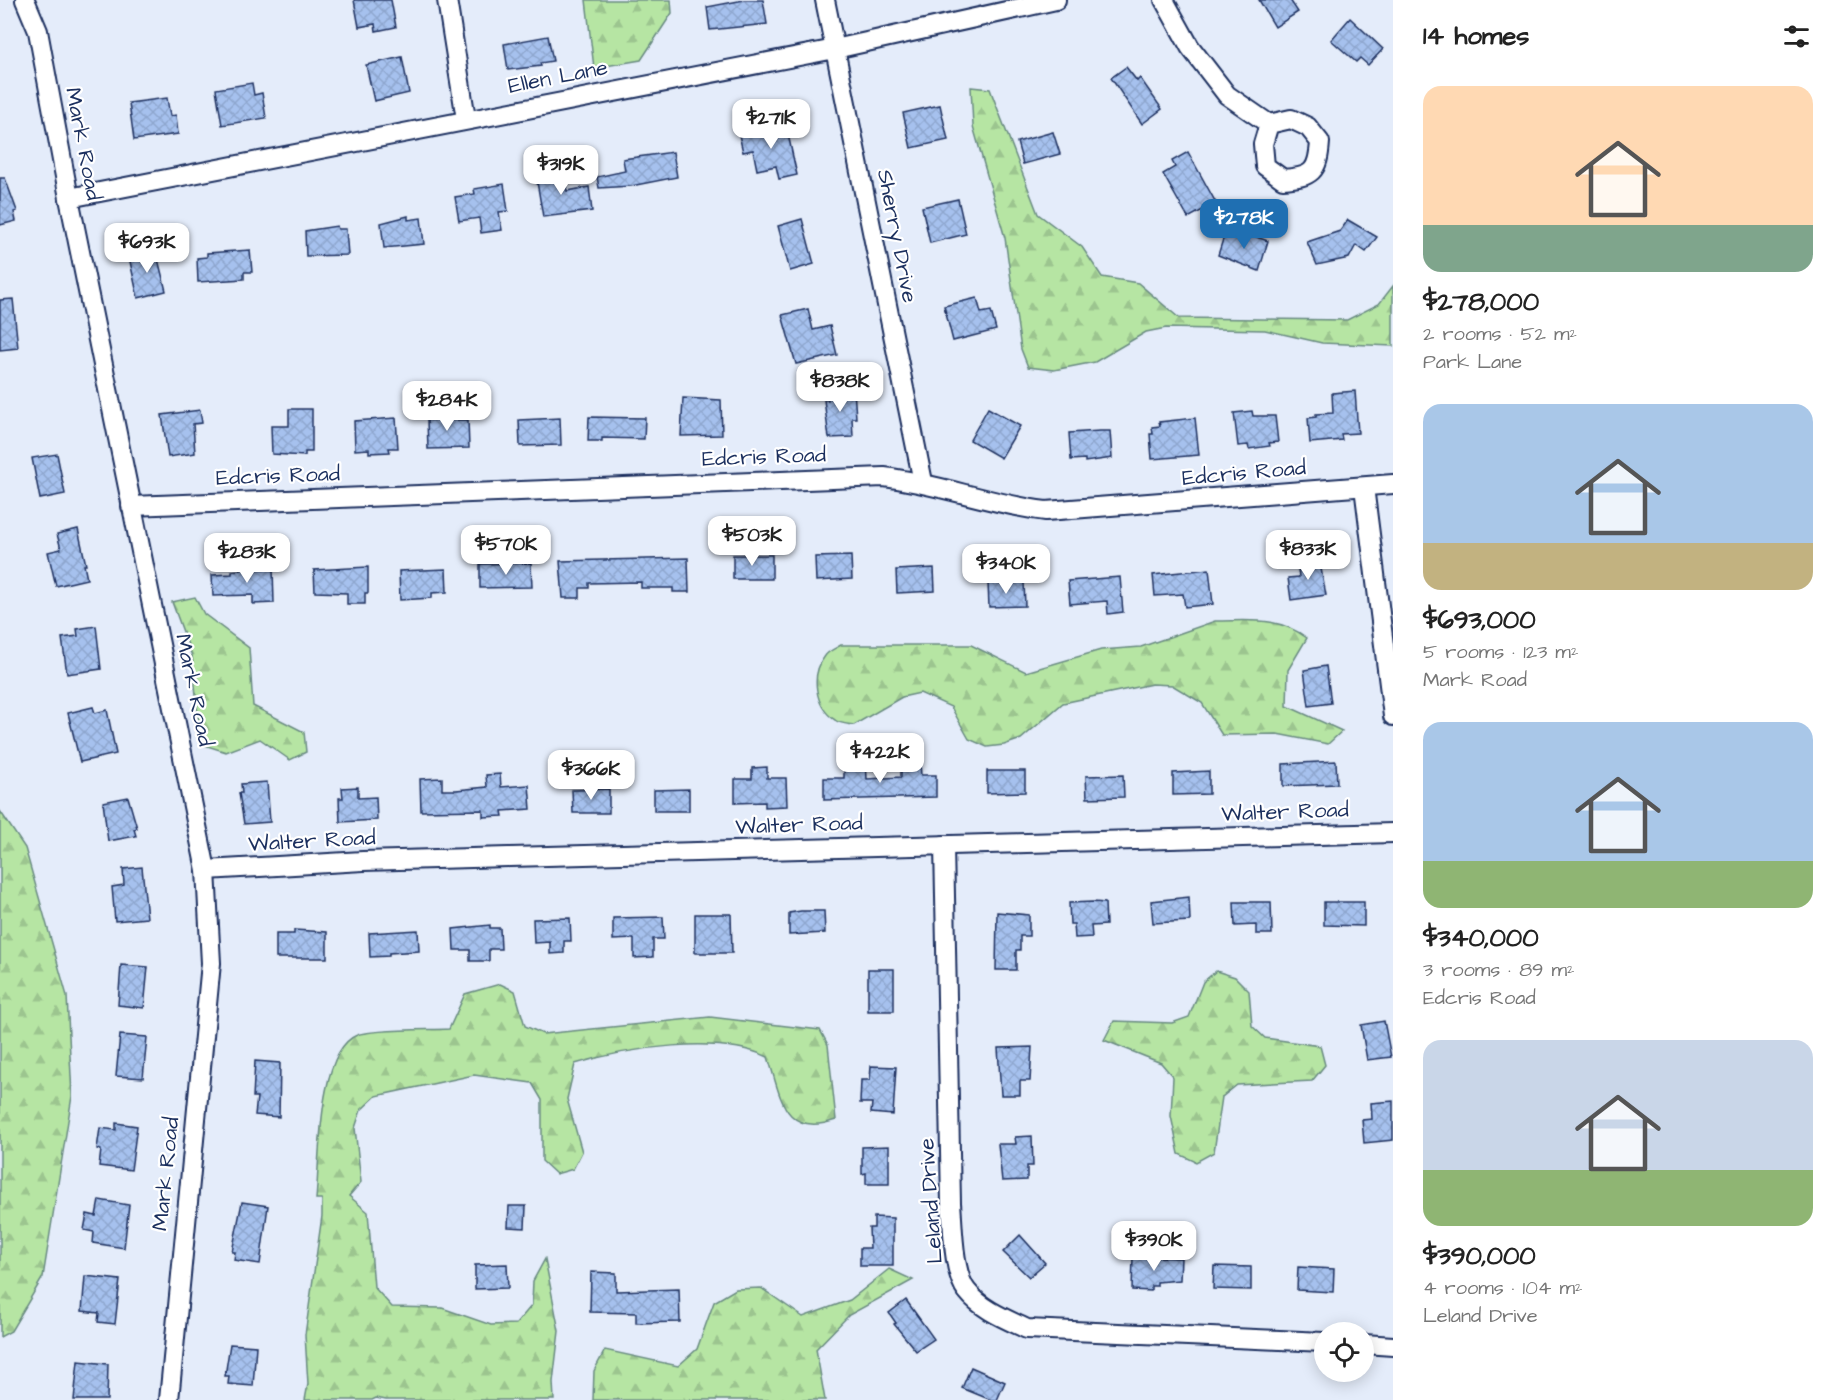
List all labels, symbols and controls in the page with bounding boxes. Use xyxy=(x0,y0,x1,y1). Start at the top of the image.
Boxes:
text: 14 homes xyxy=(1423,18,1529,54)
icon: filters xyxy=(1780,20,1813,53)
street label: Ellen Lane xyxy=(505,52,611,102)
street label: Mark Road xyxy=(57,85,109,203)
pin: $271K xyxy=(729,99,813,150)
text: $271K xyxy=(746,104,796,132)
icon: home xyxy=(1564,125,1672,233)
pin: $319K xyxy=(519,145,603,196)
text: $319K xyxy=(537,150,585,178)
street label: Sherry Drive xyxy=(868,167,925,306)
pin: $278K xyxy=(1202,199,1286,250)
text: $278K xyxy=(1214,204,1274,232)
pin: $693K xyxy=(105,223,189,274)
text: $693K xyxy=(118,228,176,256)
text: $278,000 xyxy=(1423,284,1539,320)
text: 2 rooms · 52 m² xyxy=(1423,320,1577,348)
text: Park Lane xyxy=(1423,348,1522,376)
pin: $838K xyxy=(798,362,882,413)
text: $838K xyxy=(810,367,870,395)
pin: $284K xyxy=(405,381,489,432)
text: $284K xyxy=(416,386,478,414)
street label: Edcris Road xyxy=(701,439,827,475)
icon: home xyxy=(1564,443,1672,551)
street label: Edcris Road xyxy=(1181,452,1307,494)
street label: Edcris Road xyxy=(215,458,341,494)
pin: $503K xyxy=(710,516,794,567)
text: $503K xyxy=(722,521,782,549)
pin: $570K xyxy=(464,525,548,576)
text: $570K xyxy=(475,530,537,558)
pin: $833K xyxy=(1266,530,1350,581)
pin: $283K xyxy=(205,533,289,584)
text: $833K xyxy=(1280,535,1336,563)
text: $283K xyxy=(218,538,276,566)
pin: $340K xyxy=(964,544,1048,595)
text: $340K xyxy=(976,549,1036,577)
text: $693,000 xyxy=(1423,602,1536,638)
street label: Mark Road xyxy=(167,631,221,749)
text: 5 rooms · 123 m² xyxy=(1423,638,1578,666)
text: Mark Road xyxy=(1423,666,1527,694)
pin: $422K xyxy=(838,733,922,784)
text: $422K xyxy=(850,738,910,766)
pin: $366K xyxy=(549,750,633,801)
text: $366K xyxy=(562,755,620,783)
icon: home xyxy=(1564,761,1672,869)
street label: Walter Road xyxy=(1221,794,1349,830)
street label: Walter Road xyxy=(735,807,863,843)
street label: Walter Road xyxy=(247,822,377,860)
text: $340,000 xyxy=(1423,920,1539,956)
text: 3 rooms · 89 m² xyxy=(1423,956,1575,984)
text: Edcris Road xyxy=(1423,984,1536,1012)
icon: home xyxy=(1564,1079,1672,1187)
street label: Mark Road xyxy=(145,1115,187,1233)
street label: Leland Drive xyxy=(911,1137,951,1265)
pin: $390K xyxy=(1112,1221,1196,1272)
text: $390K xyxy=(1125,1226,1183,1254)
text: $390,000 xyxy=(1423,1238,1536,1274)
text: 4 rooms · 104 m² xyxy=(1423,1274,1582,1302)
text: Leland Drive xyxy=(1423,1302,1537,1330)
map controls xyxy=(1314,1322,1374,1382)
button: locate xyxy=(1314,1322,1374,1382)

